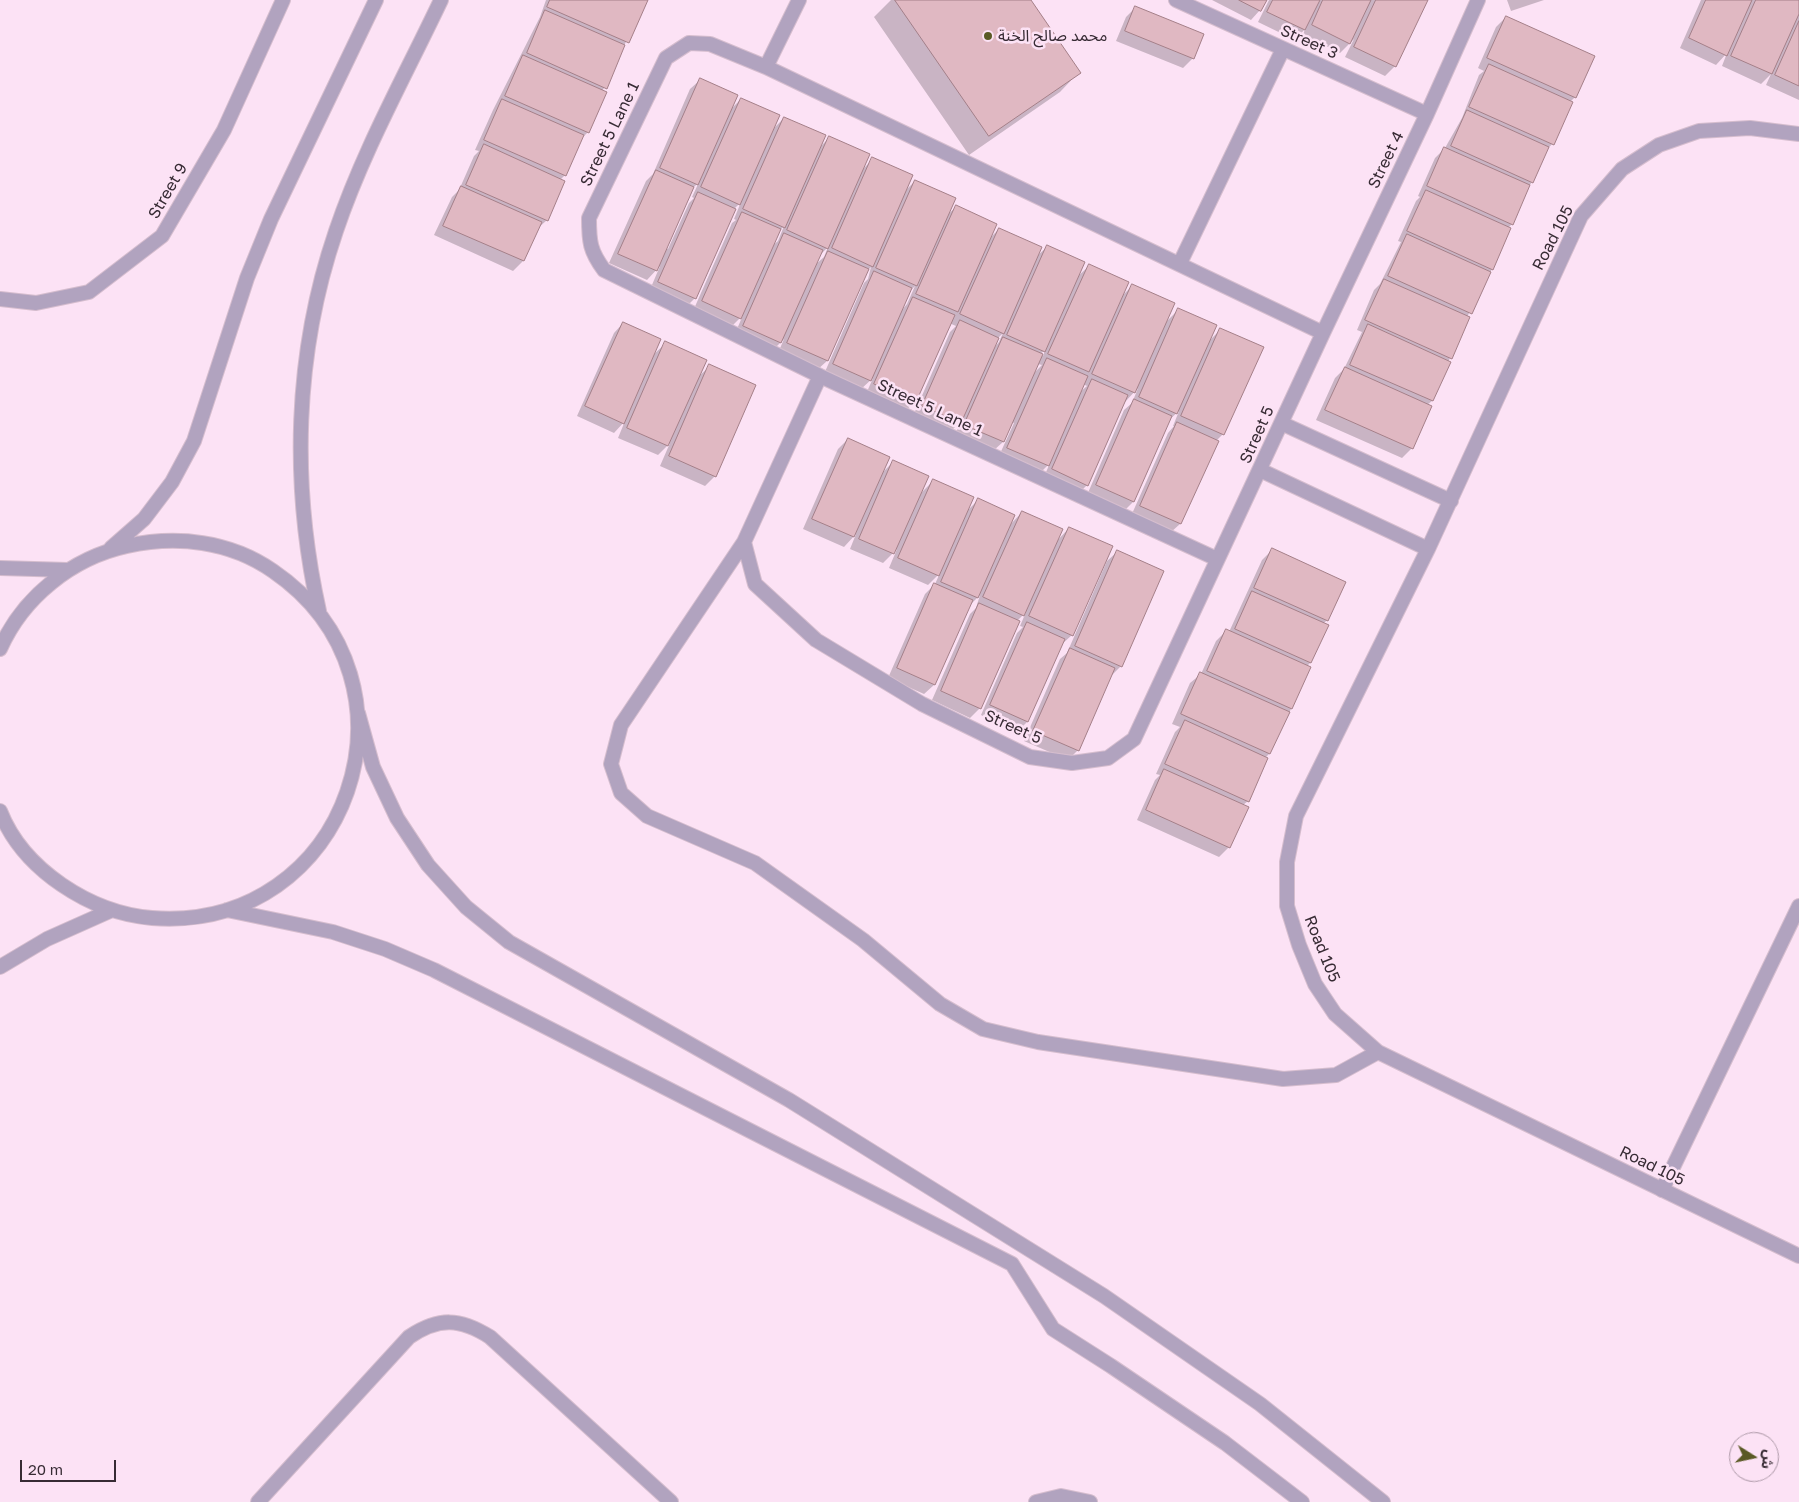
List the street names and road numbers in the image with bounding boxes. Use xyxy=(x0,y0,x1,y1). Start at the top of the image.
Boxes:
street label: Street 3 xyxy=(1277,21,1341,63)
street label: Street 5 Lane 1 xyxy=(576,79,644,189)
street label: Street 4 xyxy=(1364,128,1408,192)
street label: Street 9 xyxy=(144,160,192,222)
street label: Road 105 xyxy=(1529,202,1577,274)
street label: Street 5 Lane 1 xyxy=(874,375,986,441)
street label: Street 5 xyxy=(1236,403,1278,467)
street label: Street 5 xyxy=(981,706,1045,748)
street label: Road 105 xyxy=(1300,913,1344,985)
street label: Road 105 xyxy=(1616,1142,1688,1190)

